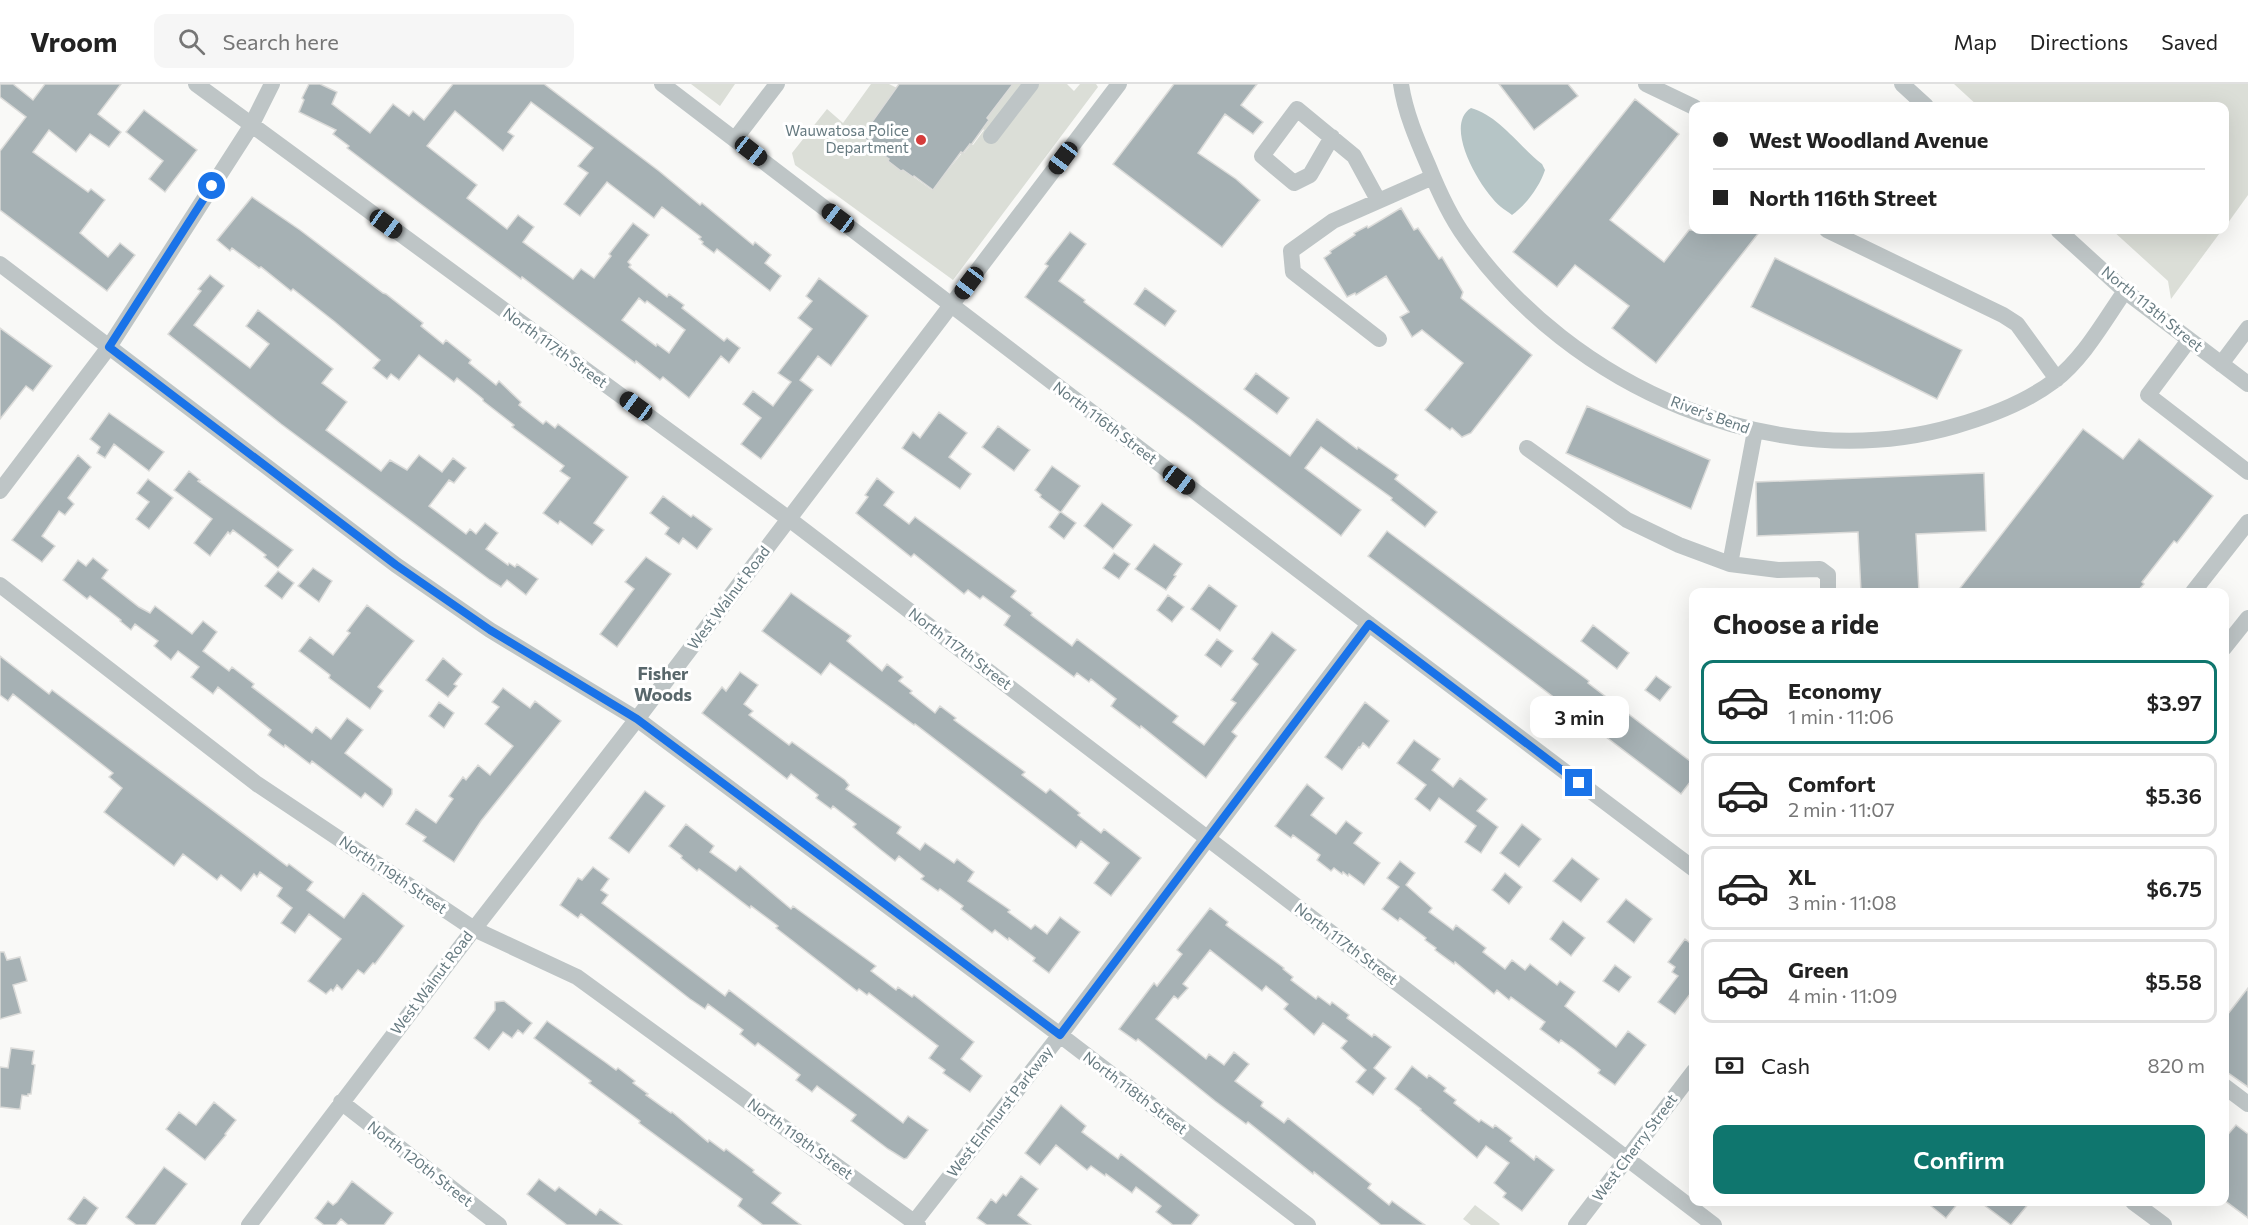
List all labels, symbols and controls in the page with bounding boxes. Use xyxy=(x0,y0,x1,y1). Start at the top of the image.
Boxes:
search box xyxy=(154,14,574,68)
text: Vroom xyxy=(30,24,118,58)
icon: search xyxy=(175,25,208,58)
text: Search here xyxy=(223,28,339,55)
text: Map xyxy=(1954,29,1997,54)
text: Directions xyxy=(2030,29,2128,54)
text: Saved xyxy=(2161,29,2218,54)
place label: Wauwatosa Police Department xyxy=(785,121,909,156)
text: West Woodland Avenue xyxy=(1749,126,1988,153)
car xyxy=(731,133,771,169)
marker: Wauwatosa Police Department xyxy=(914,133,928,147)
car xyxy=(1045,138,1081,178)
route start xyxy=(198,172,225,199)
text: North 116th Street xyxy=(1749,184,1937,211)
car xyxy=(818,200,858,236)
car xyxy=(366,206,406,242)
street label: North 113th Street xyxy=(2098,262,2207,355)
car xyxy=(951,263,987,303)
street label: North 117th Street xyxy=(500,303,611,391)
street label: North 116th Street xyxy=(1050,377,1161,467)
car xyxy=(616,388,656,424)
street label: River's Bend xyxy=(1668,391,1752,437)
car xyxy=(1159,462,1199,498)
street label: West Walnut Road xyxy=(683,542,773,653)
street label: North 117th Street xyxy=(905,604,1016,693)
text: Choose a ride xyxy=(1713,607,1879,640)
district label: Fisher Woods xyxy=(634,662,692,705)
icon: car xyxy=(1716,675,1770,729)
text: Economy xyxy=(1788,677,1882,704)
text: $3.97 xyxy=(2147,689,2202,716)
callout: 3 min xyxy=(1530,696,1628,738)
text: 1 min · 11:06 xyxy=(1788,704,1894,728)
text: 3 min xyxy=(1555,705,1604,729)
icon: car xyxy=(1716,768,1770,822)
route end xyxy=(1565,769,1592,796)
text: Comfort xyxy=(1788,770,1876,797)
text: $5.36 xyxy=(2145,782,2202,809)
text: 2 min · 11:07 xyxy=(1788,797,1895,821)
street label: North 119th Street xyxy=(336,832,451,917)
icon: car xyxy=(1716,861,1770,915)
text: XL xyxy=(1788,863,1816,890)
text: $6.75 xyxy=(2146,875,2202,902)
text: 3 min · 11:08 xyxy=(1788,890,1897,914)
street label: North 117th Street xyxy=(1291,899,1402,988)
street label: West Walnut Road xyxy=(386,927,476,1038)
icon: car xyxy=(1716,954,1770,1008)
text: Green xyxy=(1788,956,1849,983)
text: $5.58 xyxy=(2145,968,2202,995)
text: 4 min · 11:09 xyxy=(1788,983,1897,1007)
street label: West Elmhurst Parkway xyxy=(943,1042,1056,1180)
street label: North 118th Street xyxy=(1080,1047,1191,1137)
icon: cash xyxy=(1713,1049,1746,1082)
text: Cash xyxy=(1761,1052,1810,1079)
text: 820 m xyxy=(2148,1053,2205,1077)
street label: West Cherry Street xyxy=(1588,1090,1680,1205)
street label: North 119th Street xyxy=(744,1094,857,1182)
street label: North 120th Street xyxy=(364,1117,477,1210)
button: Confirm xyxy=(1713,1125,2205,1194)

